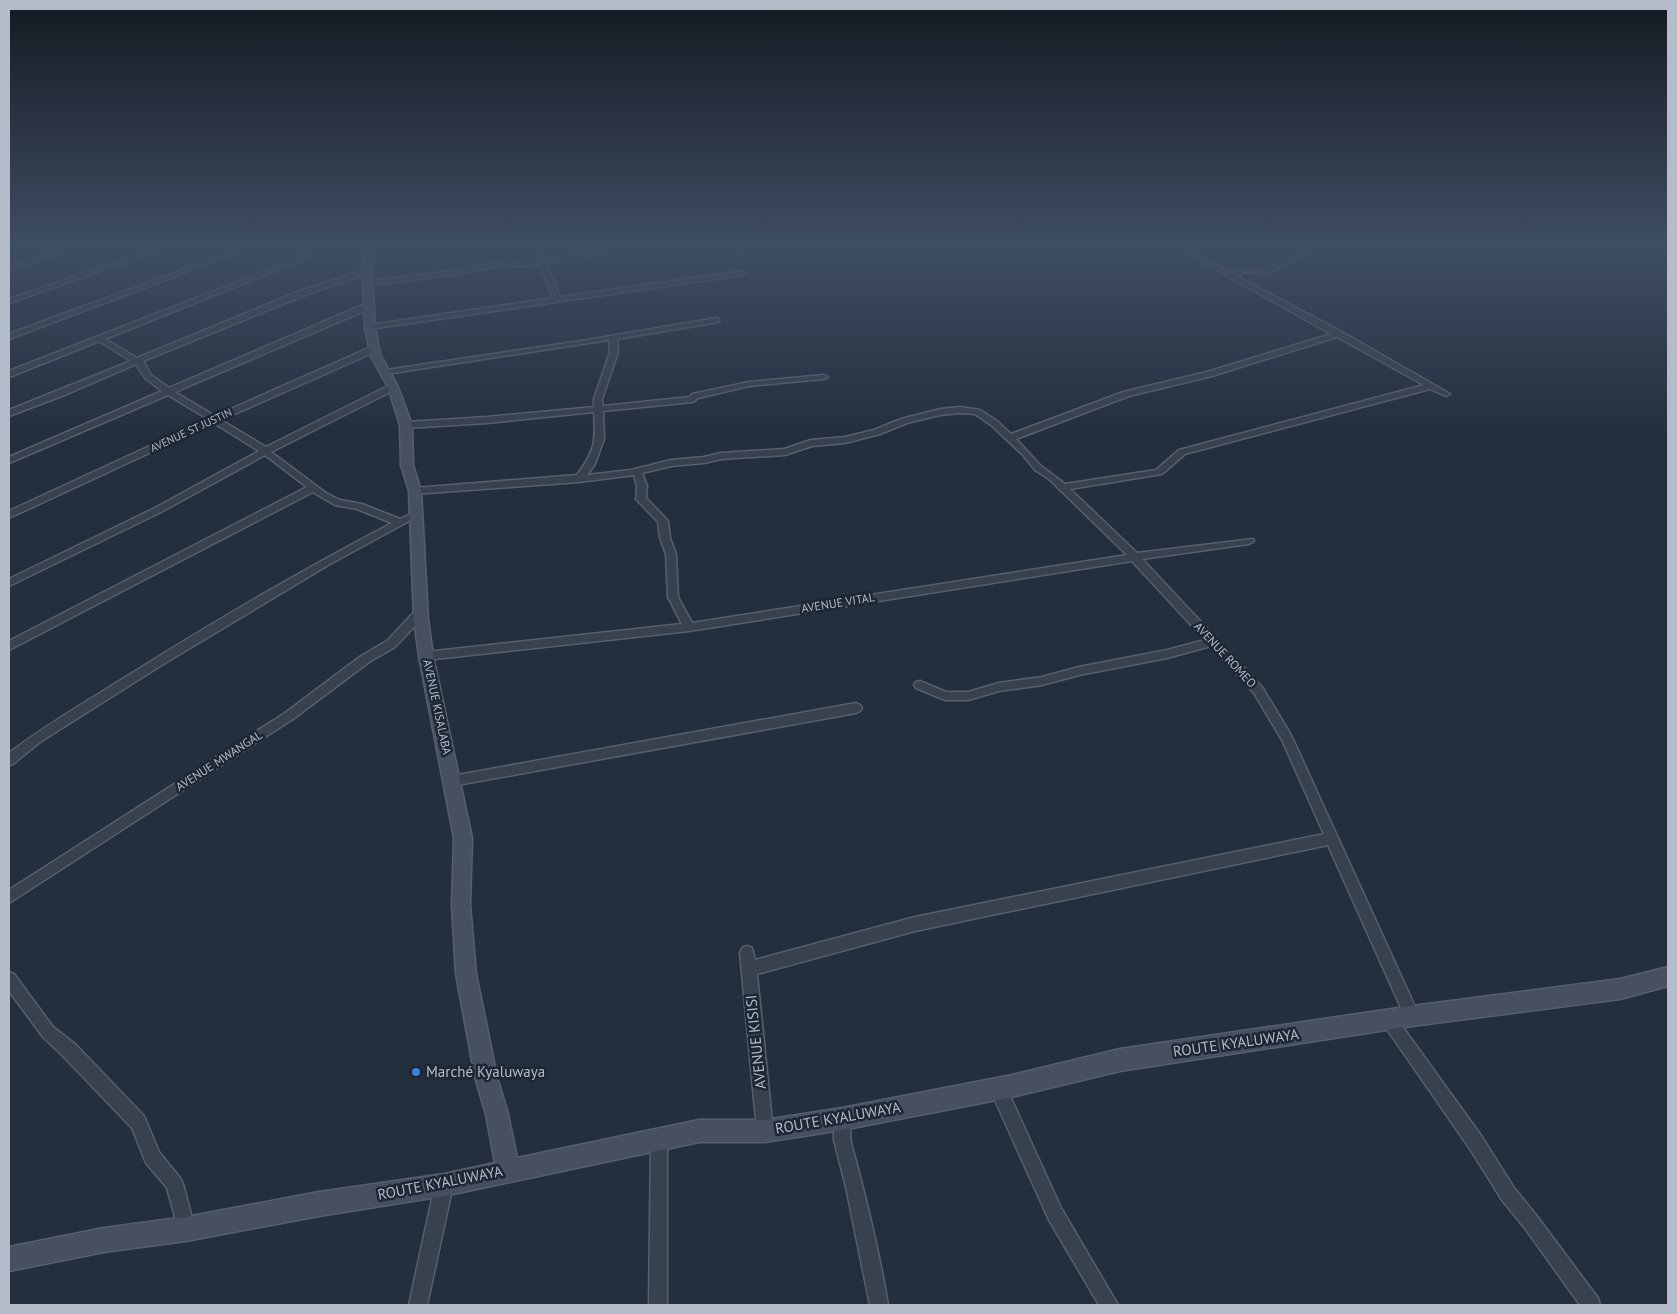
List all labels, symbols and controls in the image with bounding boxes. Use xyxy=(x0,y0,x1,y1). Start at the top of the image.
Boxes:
street label: AVENUE ST JUSTIN xyxy=(148,405,234,455)
street label: AVENUE VITAL xyxy=(800,589,876,616)
street label: AVENUE ROMEO xyxy=(1191,619,1260,691)
street label: AVENUE KISALABA xyxy=(420,658,455,756)
street label: AVENUE MWANGAL xyxy=(173,727,265,794)
street label: AVENUE KISISI xyxy=(741,994,770,1090)
street label: ROUTE KYALUWAYA xyxy=(1172,1024,1300,1061)
place label: Marché Kyaluwaya xyxy=(426,1062,545,1081)
marker: Marché Kyaluwaya xyxy=(410,1066,422,1078)
street label: ROUTE KYALUWAYA xyxy=(774,1097,902,1138)
street label: ROUTE KYALUWAYA xyxy=(376,1161,504,1204)

